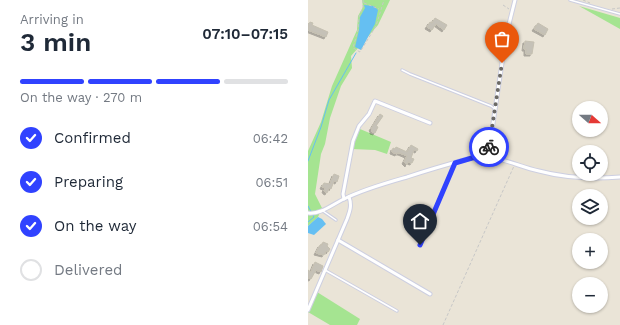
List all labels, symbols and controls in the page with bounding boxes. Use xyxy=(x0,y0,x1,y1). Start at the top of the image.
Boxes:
text: Arriving in xyxy=(20,12,84,27)
pin xyxy=(485,22,519,63)
text: 07:10–07:15 xyxy=(202,25,288,43)
text: 3 min xyxy=(20,27,91,57)
icon: bag xyxy=(491,28,513,50)
text: On the way · 270 m xyxy=(20,90,142,105)
north arrow xyxy=(572,101,608,137)
map controls xyxy=(572,101,608,313)
icon: check xyxy=(20,127,42,149)
courier xyxy=(469,127,509,167)
text: Confirmed xyxy=(54,129,131,147)
text: 06:42 xyxy=(253,131,288,146)
icon: bike xyxy=(478,136,500,158)
button: locate xyxy=(572,145,608,181)
icon: check xyxy=(20,171,42,193)
text: Preparing xyxy=(54,173,123,191)
text: 06:51 xyxy=(256,175,288,190)
button: layers xyxy=(572,189,608,225)
pin xyxy=(403,204,437,245)
icon: home xyxy=(409,210,431,232)
icon: check xyxy=(20,215,42,237)
text: On the way xyxy=(54,217,136,235)
text: 06:54 xyxy=(253,219,288,234)
button: + xyxy=(572,233,608,269)
text: Delivered xyxy=(54,261,122,279)
button: − xyxy=(572,277,608,313)

